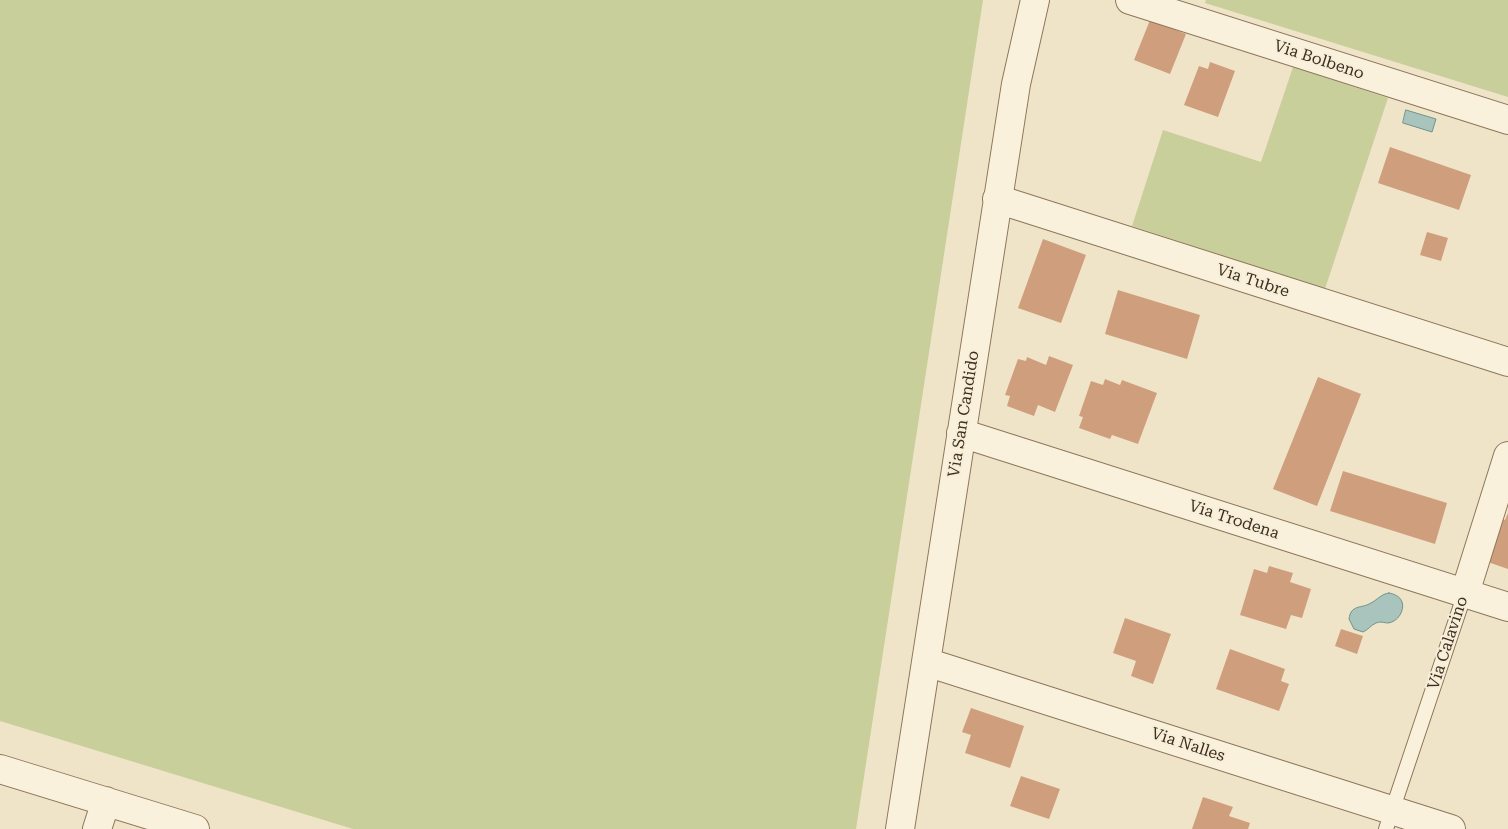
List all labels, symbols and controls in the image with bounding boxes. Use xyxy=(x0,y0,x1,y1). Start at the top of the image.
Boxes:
street label: Via Bolbeno xyxy=(1271,36,1367,84)
street label: Via Tubre xyxy=(1214,260,1292,302)
street label: Via San Candido xyxy=(945,349,983,479)
street label: Via Trodena xyxy=(1186,496,1282,544)
street label: Via Calavino xyxy=(1424,594,1472,692)
street label: Via Nalles xyxy=(1149,724,1227,766)

